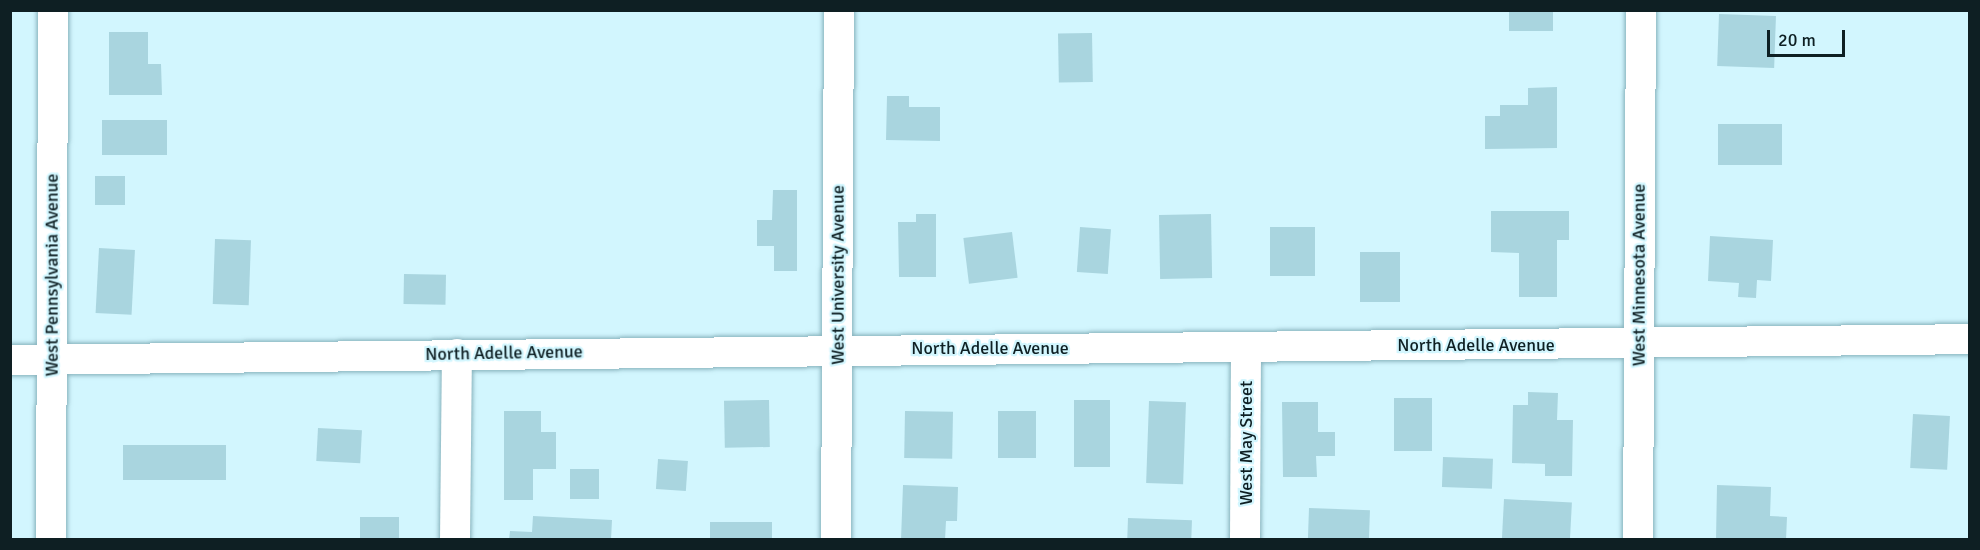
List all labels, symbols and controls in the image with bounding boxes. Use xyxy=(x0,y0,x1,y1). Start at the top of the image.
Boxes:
scale bar xyxy=(1770,18,1848,56)
text: 20 m xyxy=(1778,29,1816,51)
street label: West Pennsylvania Avenue xyxy=(41,174,63,376)
street label: West Minnesota Avenue xyxy=(1628,184,1650,366)
street label: West University Avenue xyxy=(827,185,849,365)
street label: North Adelle Avenue xyxy=(1397,334,1555,356)
street label: North Adelle Avenue xyxy=(911,337,1069,359)
street label: North Adelle Avenue xyxy=(425,341,583,365)
street label: West May Street xyxy=(1235,381,1257,505)

